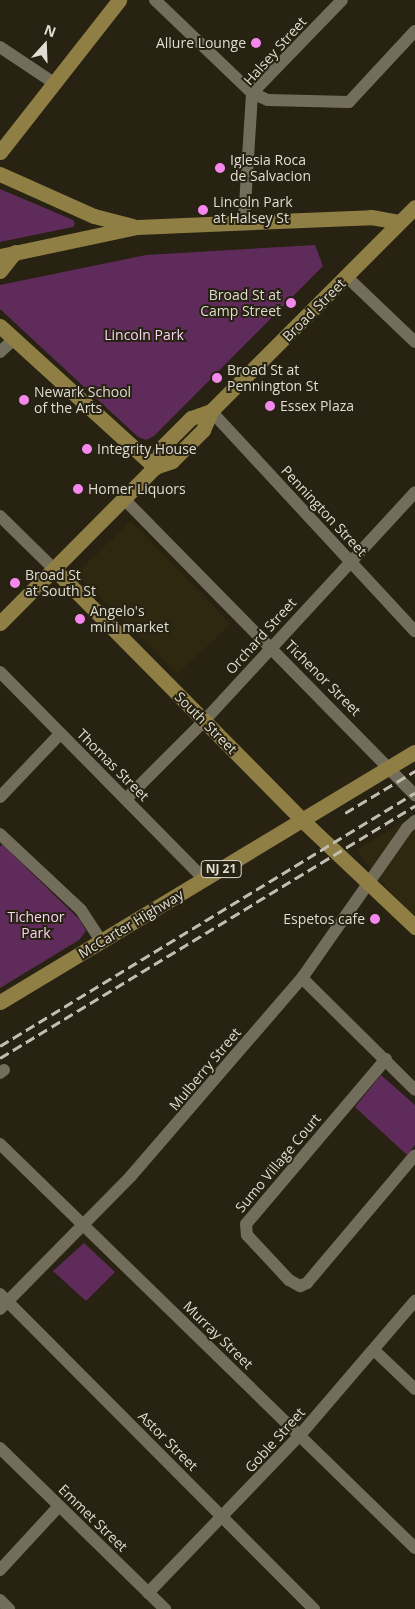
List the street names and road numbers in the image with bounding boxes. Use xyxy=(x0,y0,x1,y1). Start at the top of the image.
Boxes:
street label: Halsey Street xyxy=(240,13,310,89)
street label: Broad Street xyxy=(279,275,349,345)
street label: Pennington Street xyxy=(278,462,370,560)
street label: Orchard Street xyxy=(222,594,300,678)
street label: Tichenor Street xyxy=(282,637,364,719)
street label: South Street xyxy=(171,688,241,758)
street label: Thomas Street xyxy=(74,726,152,804)
road number: NJ 21 xyxy=(200,860,242,879)
street label: McCarter Highway xyxy=(75,886,187,962)
street label: Mulberry Street xyxy=(166,1024,244,1114)
street label: Sumo Village Court xyxy=(232,1110,324,1216)
street label: Murray Street xyxy=(180,1298,256,1372)
street label: Goble Street xyxy=(242,1404,308,1476)
street label: Astor Street xyxy=(135,1408,201,1474)
street label: Emmet Street xyxy=(55,1481,131,1555)

